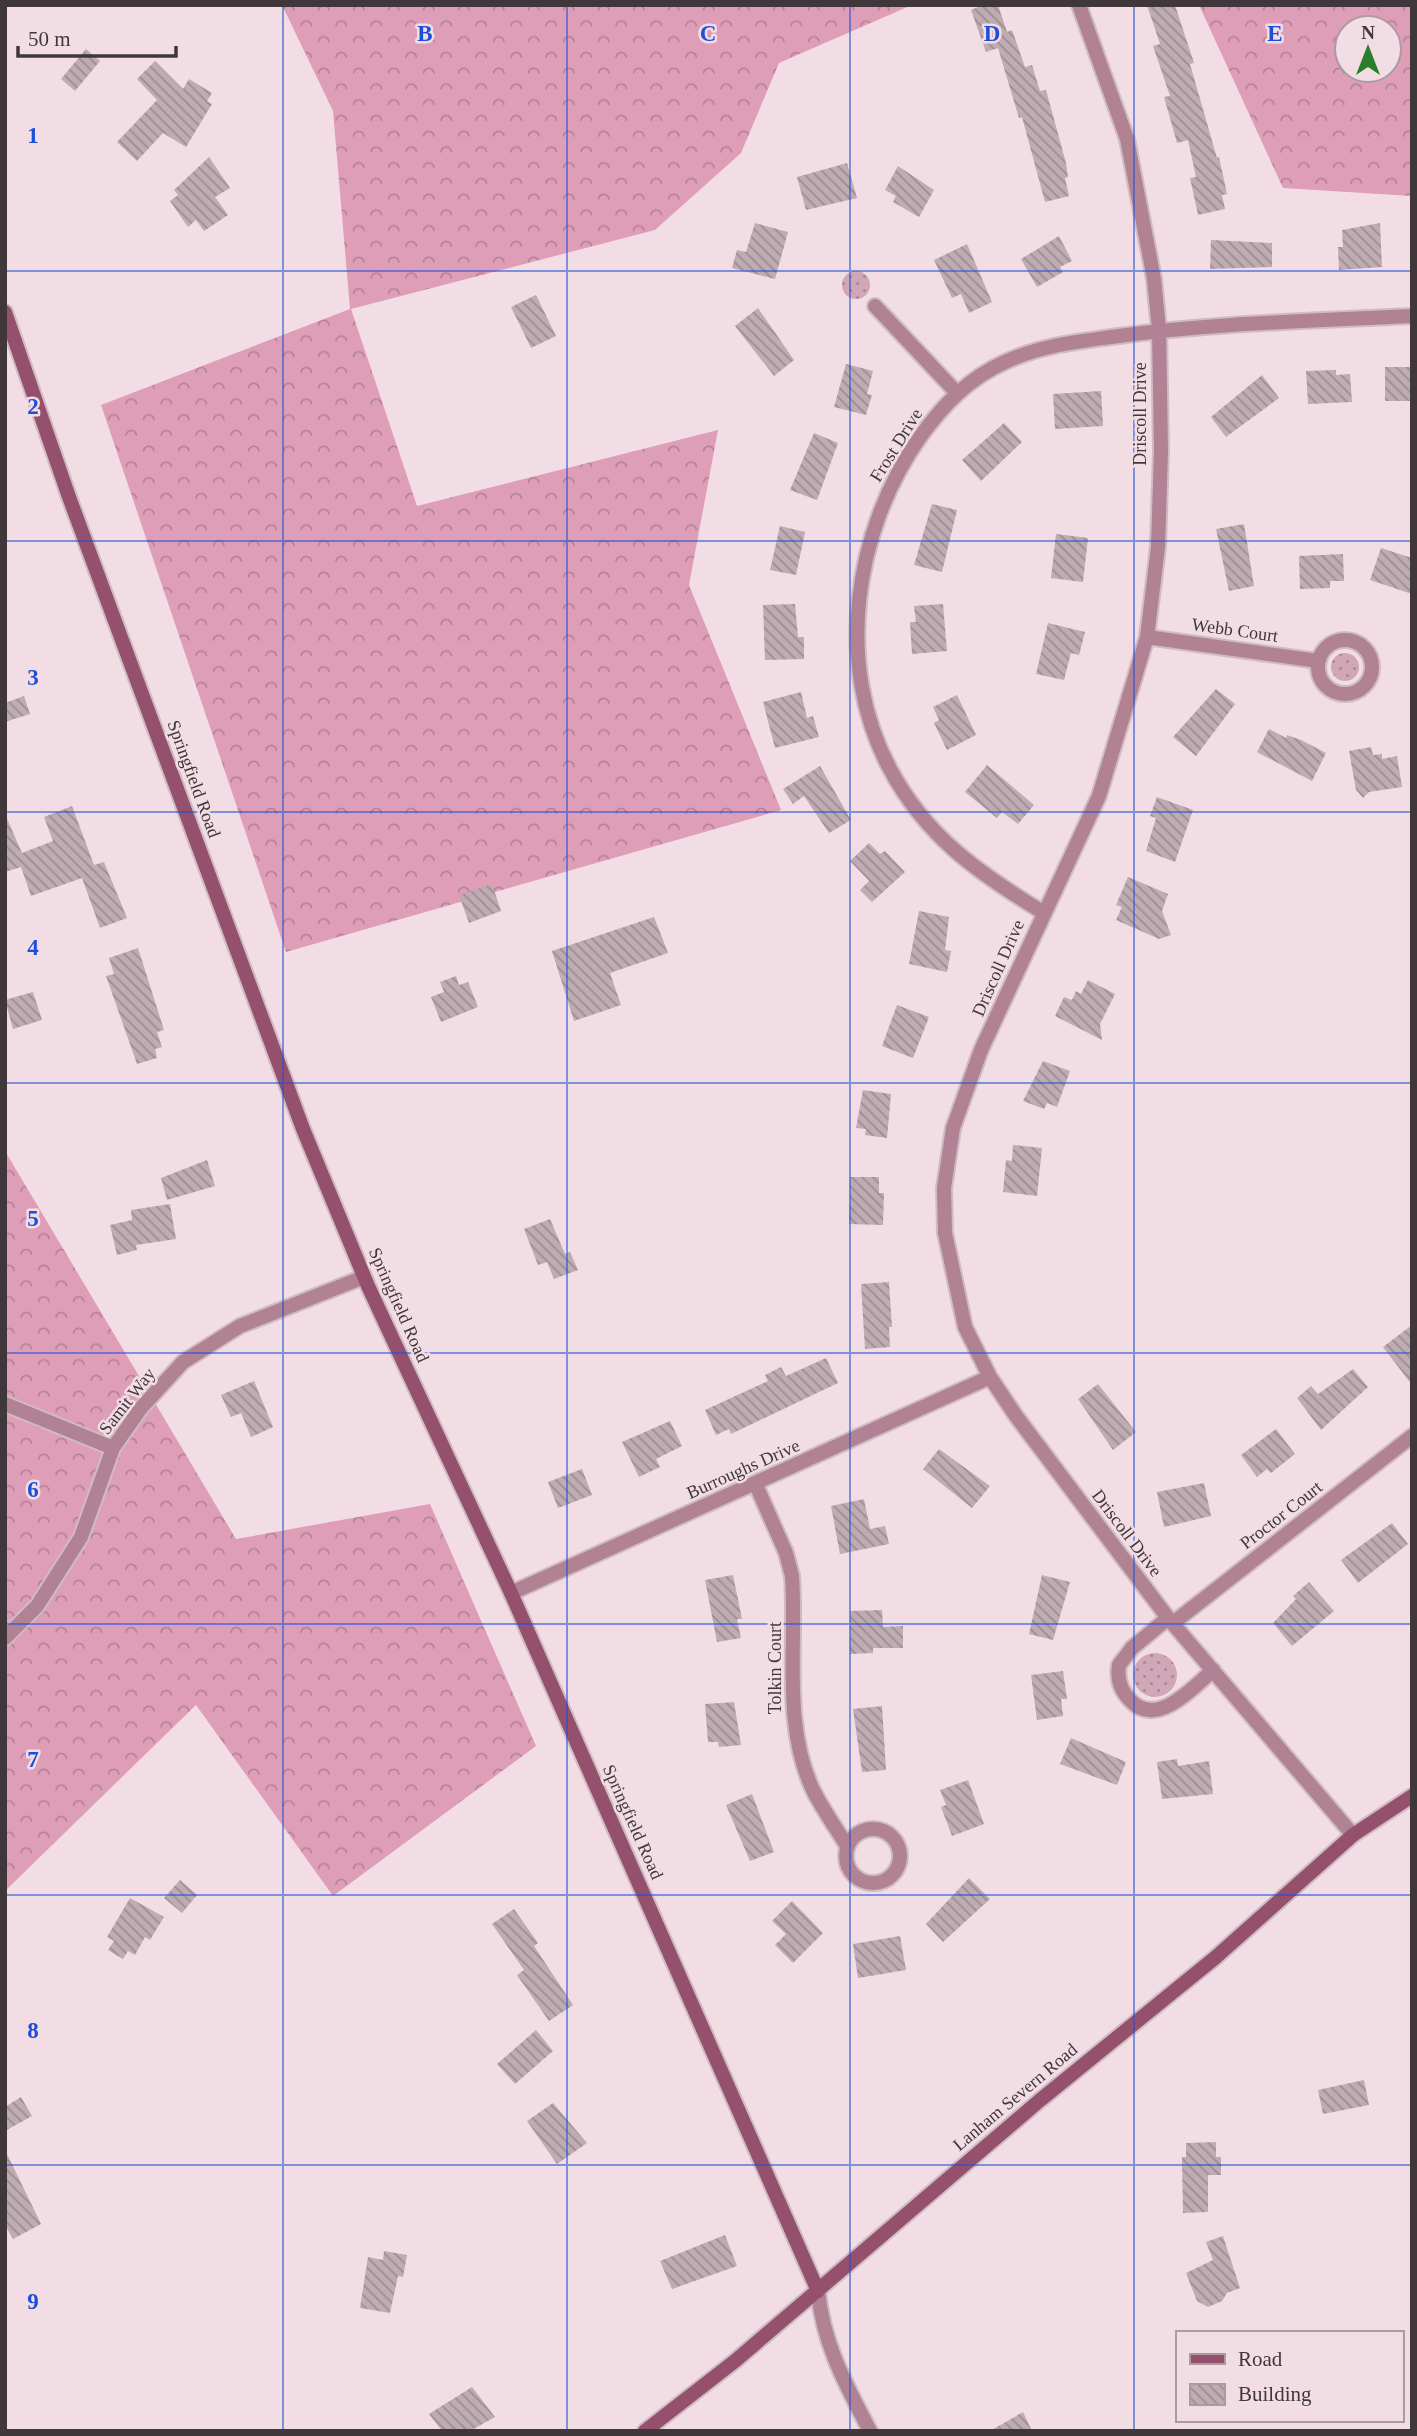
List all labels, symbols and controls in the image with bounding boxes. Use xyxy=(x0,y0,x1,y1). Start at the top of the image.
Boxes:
scale bar xyxy=(18,14,175,58)
north arrow xyxy=(1333,14,1403,84)
text: B xyxy=(417,21,433,46)
text: C xyxy=(700,21,716,46)
text: D xyxy=(984,21,1000,46)
text: E xyxy=(1267,21,1283,46)
text: N xyxy=(1361,22,1375,43)
text: 50 m xyxy=(28,27,71,51)
text: 1 xyxy=(27,123,39,148)
street label: Driscoll Drive xyxy=(1130,362,1150,466)
text: 2 xyxy=(27,394,39,419)
street label: Frost Drive xyxy=(866,405,926,485)
street label: Webb Court xyxy=(1191,614,1279,646)
text: 3 xyxy=(27,665,39,690)
street label: Springfield Road xyxy=(163,718,225,840)
street label: Driscoll Drive xyxy=(968,917,1028,1019)
text: 4 xyxy=(27,935,39,960)
text: 5 xyxy=(27,1206,39,1231)
street label: Springfield Road xyxy=(365,1245,433,1365)
street label: Samit Way xyxy=(95,1364,159,1438)
street label: Burroughs Drive xyxy=(683,1435,803,1503)
text: 6 xyxy=(27,1477,39,1502)
street label: Proctor Court xyxy=(1236,1477,1326,1553)
street label: Driscoll Drive xyxy=(1088,1486,1166,1580)
street label: Tolkin Court xyxy=(765,1622,785,1714)
text: 7 xyxy=(27,1747,39,1772)
street label: Springfield Road xyxy=(599,1762,667,1882)
text: 8 xyxy=(27,2018,39,2043)
street label: Lanham Severn Road xyxy=(949,2039,1081,2155)
text: 9 xyxy=(27,2289,39,2314)
legend xyxy=(1176,2331,1403,2422)
text: Road xyxy=(1238,2347,1283,2371)
text: Building xyxy=(1238,2382,1312,2406)

